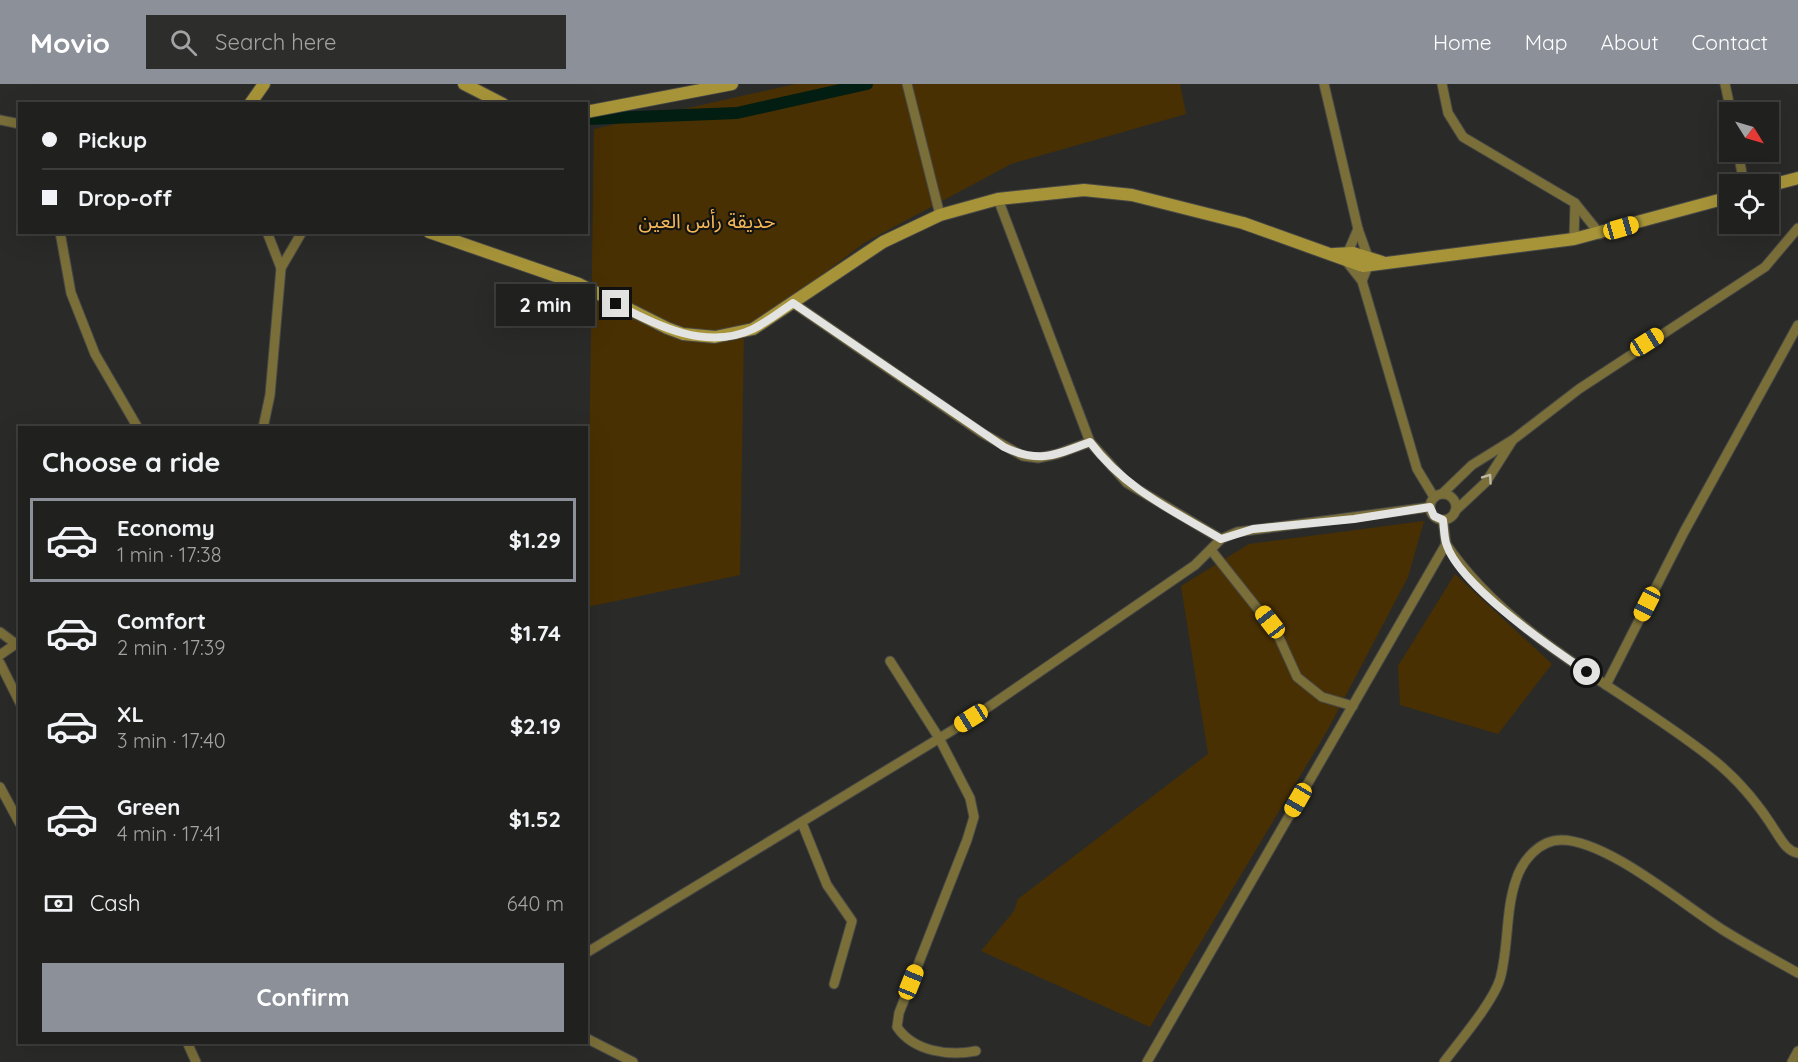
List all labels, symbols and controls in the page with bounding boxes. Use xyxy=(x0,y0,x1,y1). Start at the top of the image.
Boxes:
search box xyxy=(146,15,566,69)
text: Movio xyxy=(30,25,110,60)
icon: search xyxy=(167,26,200,59)
text: Search here xyxy=(215,28,337,56)
text: Home xyxy=(1433,29,1492,55)
text: Map xyxy=(1525,29,1568,55)
text: About xyxy=(1601,29,1659,55)
text: Contact xyxy=(1692,29,1768,55)
north arrow xyxy=(1719,102,1779,162)
map controls xyxy=(1719,102,1779,234)
text: Pickup xyxy=(78,126,147,154)
button: locate xyxy=(1719,174,1779,234)
text: Drop-off xyxy=(78,184,172,212)
park label: حديقة رأس العين xyxy=(638,208,776,233)
car xyxy=(1601,214,1641,242)
callout: 2 min xyxy=(496,283,595,325)
route end xyxy=(602,290,629,317)
text: 2 min xyxy=(519,292,572,317)
car xyxy=(1627,325,1667,359)
text: Choose a ride xyxy=(42,445,220,479)
one-way arrow xyxy=(1481,474,1492,485)
icon: car xyxy=(45,513,99,567)
text: Economy xyxy=(117,514,215,542)
text: $1.29 xyxy=(509,526,561,554)
text: 1 min · 17:38 xyxy=(117,542,221,567)
car xyxy=(1631,584,1663,624)
car xyxy=(1252,602,1288,642)
icon: car xyxy=(45,606,99,660)
text: Comfort xyxy=(117,607,206,635)
text: $1.74 xyxy=(510,619,561,647)
text: 2 min · 17:39 xyxy=(117,635,225,660)
route start xyxy=(1573,658,1600,685)
icon: car xyxy=(45,699,99,753)
text: XL xyxy=(117,700,144,728)
car xyxy=(951,701,991,735)
text: $2.19 xyxy=(510,712,561,740)
text: 3 min · 17:40 xyxy=(117,728,226,753)
car xyxy=(1281,780,1315,820)
icon: car xyxy=(45,792,99,846)
text: Green xyxy=(117,793,180,821)
text: $1.52 xyxy=(509,805,561,833)
text: 4 min · 17:41 xyxy=(117,821,221,846)
icon: cash xyxy=(42,887,75,920)
text: Cash xyxy=(90,889,141,917)
text: 640 m xyxy=(507,891,564,916)
car xyxy=(896,962,926,1002)
button: Confirm xyxy=(42,963,564,1032)

